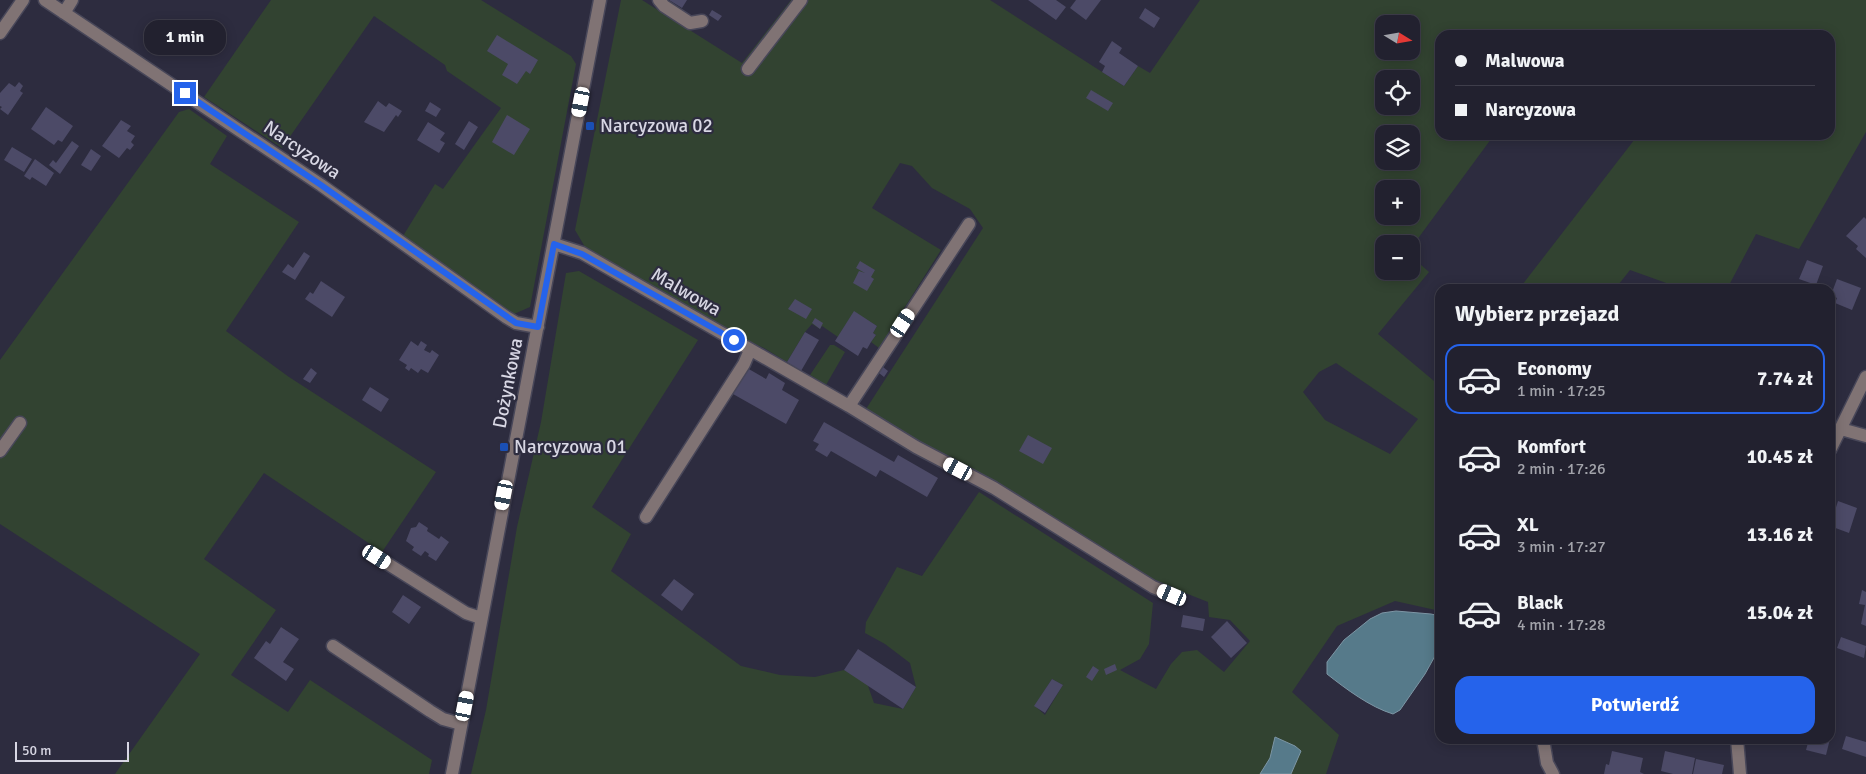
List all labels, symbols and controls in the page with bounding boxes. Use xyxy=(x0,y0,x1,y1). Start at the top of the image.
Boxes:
north arrow xyxy=(1375,15,1420,60)
map controls xyxy=(1375,15,1420,280)
callout: 1 min xyxy=(144,21,226,56)
text: 1 min xyxy=(166,27,204,47)
text: Malwowa xyxy=(1485,49,1565,73)
button: locate xyxy=(1375,70,1420,115)
route end xyxy=(174,82,196,104)
car xyxy=(570,86,591,118)
text: Narcyzowa xyxy=(1485,98,1576,122)
place label: Narcyzowa 02 xyxy=(600,114,713,138)
street label: Narcyzowa xyxy=(259,115,345,185)
marker: Narcyzowa 02 xyxy=(584,120,596,132)
button: layers xyxy=(1375,125,1420,170)
button: + xyxy=(1375,180,1420,225)
button: − xyxy=(1375,235,1420,280)
street label: Malwowa xyxy=(647,262,725,322)
text: Wybierz przejazd xyxy=(1455,300,1619,327)
car xyxy=(888,306,917,340)
route start xyxy=(723,329,745,351)
street label: Dożynkowa xyxy=(487,336,529,430)
icon: car xyxy=(1457,357,1502,402)
text: Economy xyxy=(1517,357,1591,381)
text: 7.74 zł xyxy=(1757,367,1813,391)
text: 1 min · 17:25 xyxy=(1517,381,1606,401)
place label: Narcyzowa 01 xyxy=(514,435,627,459)
icon: car xyxy=(1457,435,1502,480)
text: Komfort xyxy=(1517,435,1586,459)
marker: Narcyzowa 01 xyxy=(498,441,510,453)
text: 10.45 zł xyxy=(1747,445,1813,469)
car xyxy=(941,455,974,483)
text: 2 min · 17:26 xyxy=(1517,459,1606,479)
car xyxy=(493,479,514,511)
icon: car xyxy=(1457,513,1502,558)
text: XL xyxy=(1517,513,1539,537)
text: 13.16 zł xyxy=(1747,523,1813,547)
text: 3 min · 17:27 xyxy=(1517,537,1606,557)
car xyxy=(360,543,393,571)
car xyxy=(1155,582,1188,608)
icon: car xyxy=(1457,591,1502,636)
text: Black xyxy=(1517,591,1563,615)
text: 15.04 zł xyxy=(1747,601,1813,625)
text: 4 min · 17:28 xyxy=(1517,615,1606,635)
button: Potwierdź xyxy=(1455,676,1815,734)
car xyxy=(454,690,475,722)
scale bar xyxy=(15,739,129,762)
text: 50 m xyxy=(22,742,51,759)

